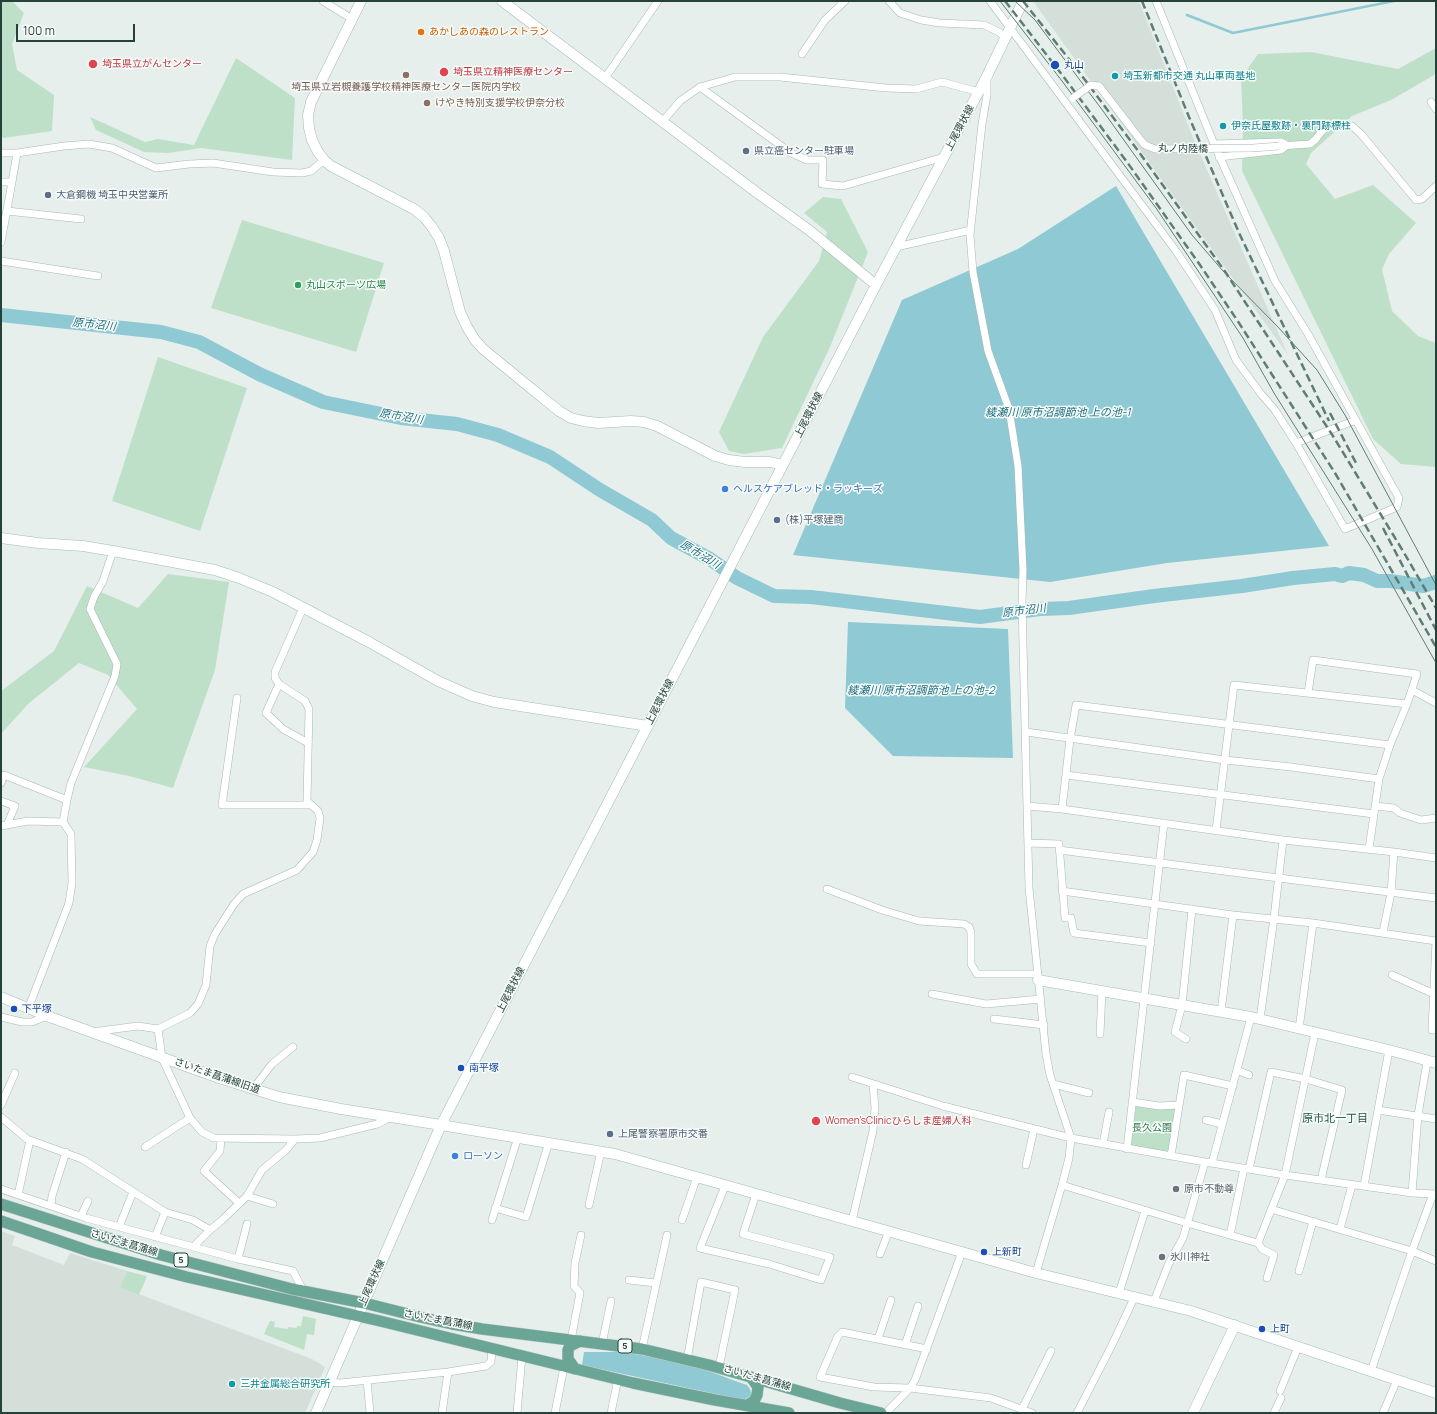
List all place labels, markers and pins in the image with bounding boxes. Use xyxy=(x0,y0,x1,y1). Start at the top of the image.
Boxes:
place label: あかしあの森のレストラン xyxy=(429,26,549,38)
marker: あかしあの森のレストラン xyxy=(416,27,426,37)
marker: 埼玉県立がんセンター xyxy=(87,58,99,70)
place label: 埼玉県立がんセンター xyxy=(102,58,202,70)
marker: 丸山 xyxy=(1049,59,1061,71)
place label: 丸山 xyxy=(1064,59,1084,71)
marker: 埼玉県立精神医療センター xyxy=(438,66,450,78)
place label: 埼玉県立精神医療センター xyxy=(453,66,573,78)
marker: 埼玉県立岩槻養護学校精神医療センター医院内学校 xyxy=(401,70,411,80)
place label: 埼玉新都市交通 丸山車両基地 xyxy=(1123,70,1255,82)
marker: 埼玉新都市交通 丸山車両基地 xyxy=(1110,71,1120,81)
place label: 埼玉県立岩槻養護学校精神医療センター医院内学校 xyxy=(291,81,521,93)
place label: けやき特別支援学校伊奈分校 xyxy=(435,97,565,109)
marker: けやき特別支援学校伊奈分校 xyxy=(422,98,432,108)
place label: 伊奈氏屋敷跡・裏門跡標柱 xyxy=(1231,120,1351,132)
marker: 伊奈氏屋敷跡・裏門跡標柱 xyxy=(1218,121,1228,131)
place label: 県立癌センター駐車場 xyxy=(754,145,854,157)
marker: 県立癌センター駐車場 xyxy=(741,146,751,156)
place label: 大倉鋼機 埼玉中央営業所 xyxy=(56,189,168,201)
marker: 大倉鋼機 埼玉中央営業所 xyxy=(43,190,53,200)
place label: 丸山スポーツ広場 xyxy=(306,279,386,291)
marker: 丸山スポーツ広場 xyxy=(293,280,303,290)
place label: ヘルスケアブレッド・ラッキーズ xyxy=(733,483,883,495)
marker: ヘルスケアブレッド・ラッキーズ xyxy=(720,484,730,494)
place label: (株)平塚建商 xyxy=(785,514,844,526)
marker: (株)平塚建商 xyxy=(772,515,782,525)
place label: 下平塚 xyxy=(22,1003,52,1015)
marker: 下平塚 xyxy=(9,1004,19,1014)
place label: 南平塚 xyxy=(469,1062,499,1074)
marker: 南平塚 xyxy=(456,1063,466,1073)
marker: Women’sClinicひらしま産婦人科 xyxy=(810,1115,822,1127)
place label: Women’sClinicひらしま産婦人科 xyxy=(825,1115,972,1127)
place label: 上尾警察署原市交番 xyxy=(618,1128,708,1140)
marker: 上尾警察署原市交番 xyxy=(605,1129,615,1139)
place label: ローソン xyxy=(463,1150,503,1162)
marker: ローソン xyxy=(450,1151,460,1161)
place label: 原市不動尊 xyxy=(1184,1183,1234,1195)
marker: 原市不動尊 xyxy=(1171,1184,1181,1194)
place label: 上新町 xyxy=(992,1246,1022,1258)
marker: 上新町 xyxy=(979,1247,989,1257)
place label: 氷川神社 xyxy=(1170,1251,1210,1263)
marker: 氷川神社 xyxy=(1157,1252,1167,1262)
place label: 上町 xyxy=(1270,1323,1290,1335)
marker: 上町 xyxy=(1257,1324,1267,1334)
place label: 三井金属総合研究所 xyxy=(240,1378,330,1390)
marker: 三井金属総合研究所 xyxy=(227,1379,237,1389)

